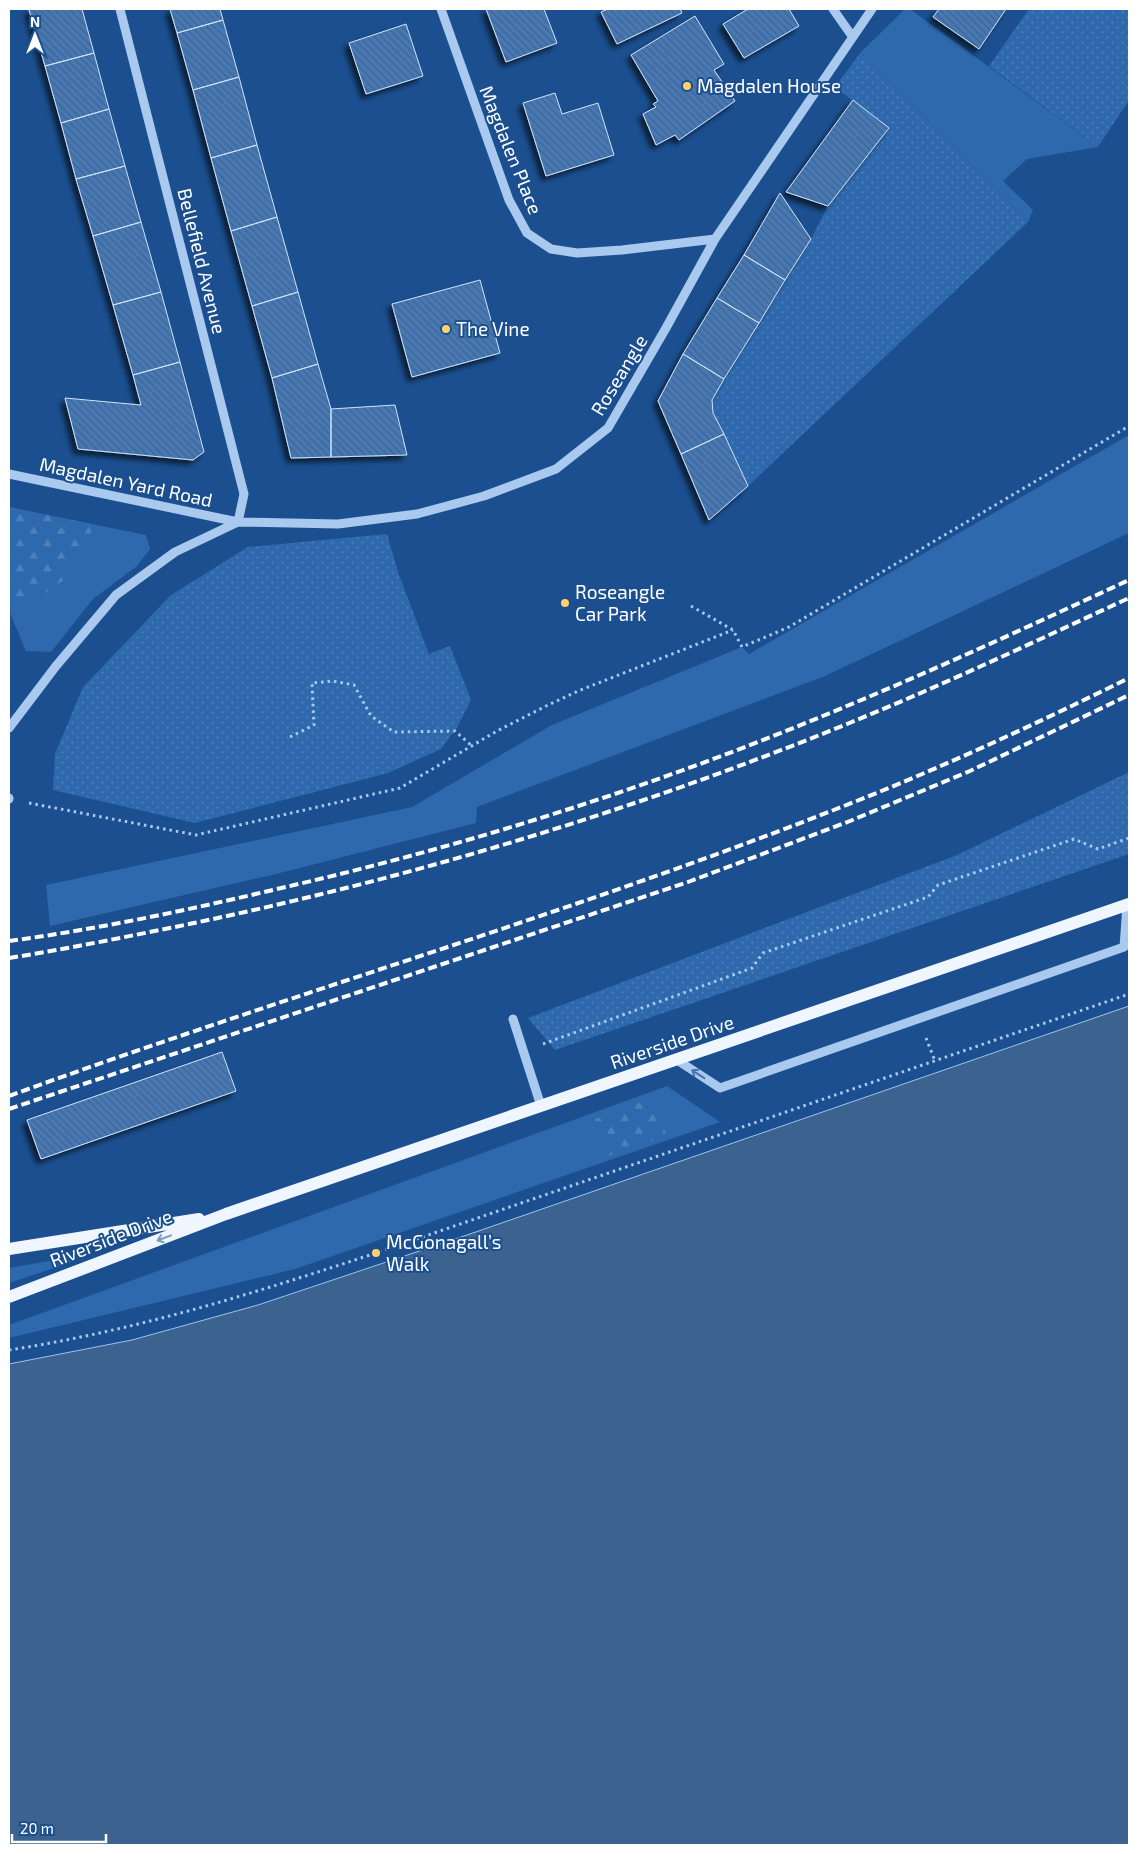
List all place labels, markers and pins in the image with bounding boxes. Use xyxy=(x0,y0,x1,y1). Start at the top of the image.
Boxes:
place label: Magdalen House xyxy=(697,74,841,97)
marker: Magdalen House xyxy=(681,80,693,92)
place label: The Vine xyxy=(456,317,530,340)
marker: The Vine xyxy=(440,323,452,335)
place label: Roseangle Car Park xyxy=(575,580,665,625)
marker: Roseangle Car Park xyxy=(559,597,571,609)
place label: McGonagall’s Walk xyxy=(386,1230,501,1275)
marker: McGonagall’s Walk xyxy=(370,1247,382,1259)

